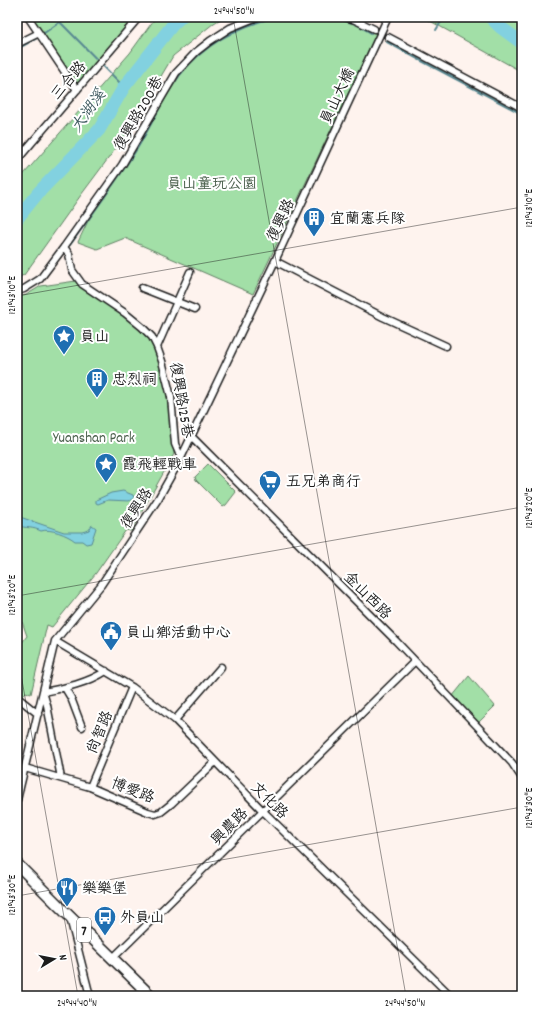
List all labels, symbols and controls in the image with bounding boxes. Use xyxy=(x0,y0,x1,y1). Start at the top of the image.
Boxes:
text: 24°44'50"N xyxy=(214,5,254,19)
street label: 三合路 xyxy=(47,57,92,106)
street label: 員山大橋 xyxy=(316,65,361,129)
street label: 復興路200巷 xyxy=(109,73,170,155)
water label: 大湖溪 xyxy=(66,84,113,138)
park label: 員山童玩公園 xyxy=(167,174,257,196)
text: 121°43'10"E xyxy=(523,188,537,227)
street label: 復興路 xyxy=(262,196,301,246)
building icon: 宜蘭憲兵隊 xyxy=(301,205,327,238)
place label: 宜蘭憲兵隊 xyxy=(330,209,405,231)
text: 121°43'10"E xyxy=(6,275,20,314)
place icon: 員山 xyxy=(51,323,77,356)
place label: 員山 xyxy=(80,327,110,349)
street label: 復興路125巷 xyxy=(163,361,198,440)
building icon: 忠烈祠 xyxy=(84,366,110,399)
place label: 忠烈祠 xyxy=(112,370,157,392)
park label: Yuanshan Park xyxy=(53,428,135,450)
place icon: 霞飛輕戰車 xyxy=(93,451,119,484)
place label: 霞飛輕戰車 xyxy=(122,455,197,477)
supermarket icon: 五兄弟商行 xyxy=(257,468,283,501)
place label: 五兄弟商行 xyxy=(286,472,361,494)
street label: 復興路 xyxy=(116,484,159,534)
text: 121°43'20"E xyxy=(523,487,537,528)
street label: 金山西路 xyxy=(338,567,396,625)
text: 121°43'20"E xyxy=(6,574,20,615)
public building icon: 員山鄉活動中心 xyxy=(98,619,124,652)
place label: 員山鄉活動中心 xyxy=(126,623,231,645)
street label: 尚智路 xyxy=(82,708,120,758)
street label: 博愛路 xyxy=(107,774,157,810)
street label: 文化路 xyxy=(245,778,292,825)
text: 121°43'30"E xyxy=(523,787,537,828)
street label: 興農路 xyxy=(207,804,254,851)
text: 121°43'30"E xyxy=(6,874,20,915)
restaurant icon: 樂樂堡 xyxy=(54,875,80,908)
place label: 樂樂堡 xyxy=(82,879,127,901)
bus stop icon: 外員山 xyxy=(92,904,118,937)
place label: 外員山 xyxy=(120,908,165,930)
road number: 7 xyxy=(77,918,91,942)
north arrow xyxy=(34,939,74,979)
text: N xyxy=(54,954,70,962)
text: 24°44'40"N xyxy=(57,997,97,1011)
text: 24°44'50"N xyxy=(385,997,425,1011)

